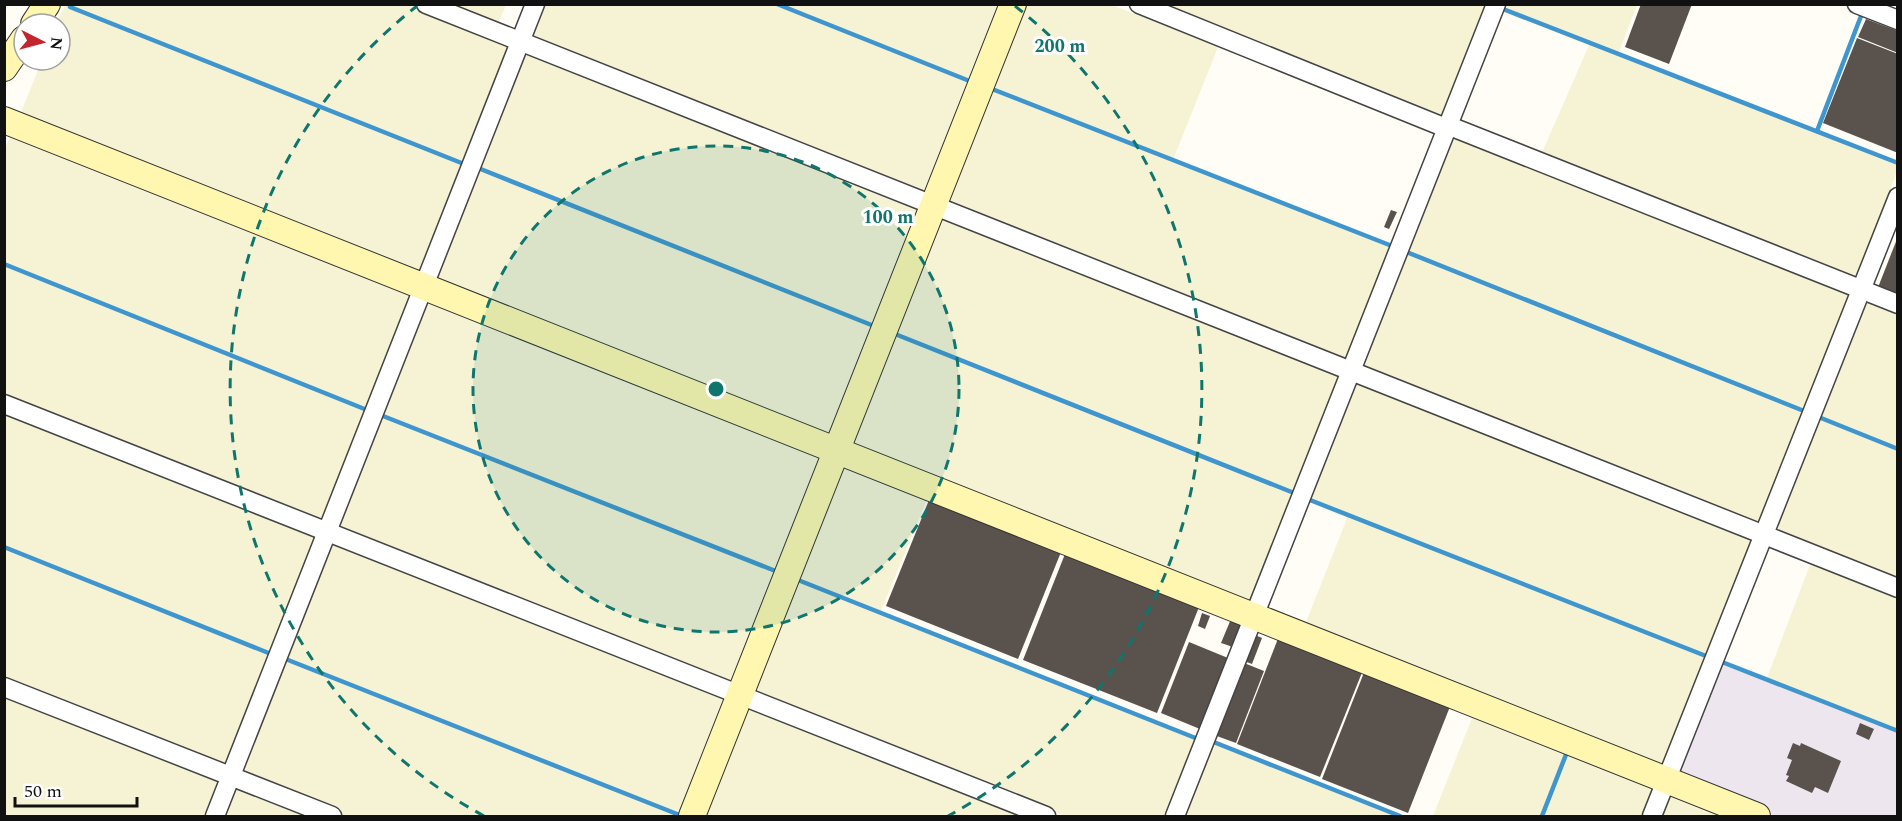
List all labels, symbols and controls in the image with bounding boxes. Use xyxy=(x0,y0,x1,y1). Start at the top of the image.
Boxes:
north arrow xyxy=(12,12,72,72)
text: 200 m xyxy=(1034,33,1086,60)
text: N xyxy=(43,36,69,51)
text: 100 m xyxy=(862,204,914,231)
centre of rings xyxy=(706,379,726,399)
scale bar xyxy=(15,770,136,808)
text: 50 m xyxy=(24,778,62,805)

